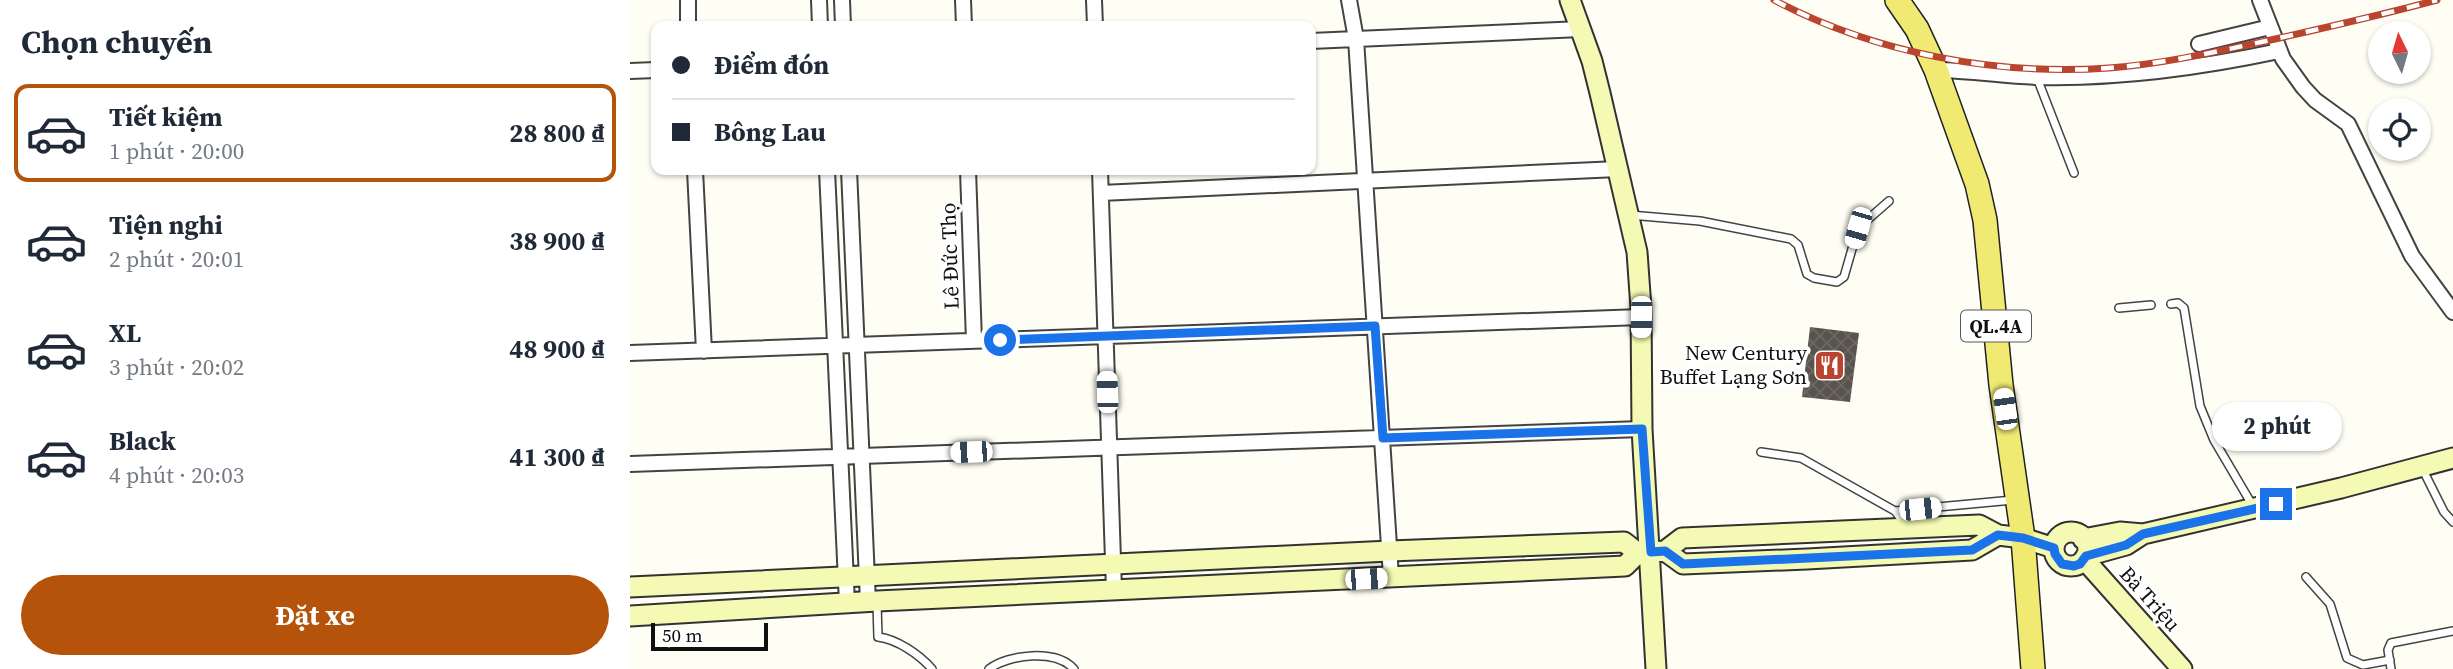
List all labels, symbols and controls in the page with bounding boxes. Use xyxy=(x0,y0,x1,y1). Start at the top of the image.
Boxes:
text: Chọn chuyến xyxy=(21,20,212,64)
north arrow xyxy=(2368,21,2431,84)
map controls xyxy=(2368,21,2431,161)
text: Điểm đón xyxy=(714,47,829,83)
button: locate xyxy=(2368,98,2431,161)
text: Tiết kiệm xyxy=(109,99,223,135)
icon: car xyxy=(25,102,88,165)
text: Bông Lau xyxy=(714,114,826,150)
text: 28 800 ₫ xyxy=(509,115,605,151)
text: 1 phút · 20:00 xyxy=(109,135,244,167)
street label: Lê Đức Thọ xyxy=(933,202,966,310)
car xyxy=(1843,205,1874,251)
text: Tiện nghi xyxy=(109,207,223,243)
icon: car xyxy=(25,210,88,273)
text: 38 900 ₫ xyxy=(509,223,605,259)
text: 2 phút · 20:01 xyxy=(109,243,244,275)
car xyxy=(1631,296,1652,338)
road number: QL.4A xyxy=(1961,310,2031,342)
text: XL xyxy=(109,315,141,351)
icon: car xyxy=(25,318,88,381)
route start xyxy=(984,324,1016,356)
text: 48 900 ₫ xyxy=(509,331,605,367)
place label: New Century Buffet Lạng Sơn xyxy=(1659,338,1807,391)
restaurant icon: New Century Buffet Lạng Sơn xyxy=(1813,348,1847,382)
text: 3 phút · 20:02 xyxy=(109,351,244,383)
car xyxy=(1096,371,1119,413)
car xyxy=(1992,387,2019,431)
callout: 2 phút xyxy=(2211,402,2341,452)
text: 2 phút xyxy=(2243,410,2311,442)
text: Black xyxy=(109,423,176,459)
icon: car xyxy=(25,426,88,489)
text: 41 300 ₫ xyxy=(509,439,605,475)
car xyxy=(950,441,993,463)
text: 4 phút · 20:03 xyxy=(109,459,244,491)
route end xyxy=(2260,488,2292,520)
car xyxy=(1899,496,1942,522)
street label: Bà Triệu xyxy=(2113,560,2187,638)
car xyxy=(1345,567,1388,591)
button: Đặt xe xyxy=(21,575,609,655)
scale bar xyxy=(651,620,768,652)
text: 50 m xyxy=(662,622,703,648)

